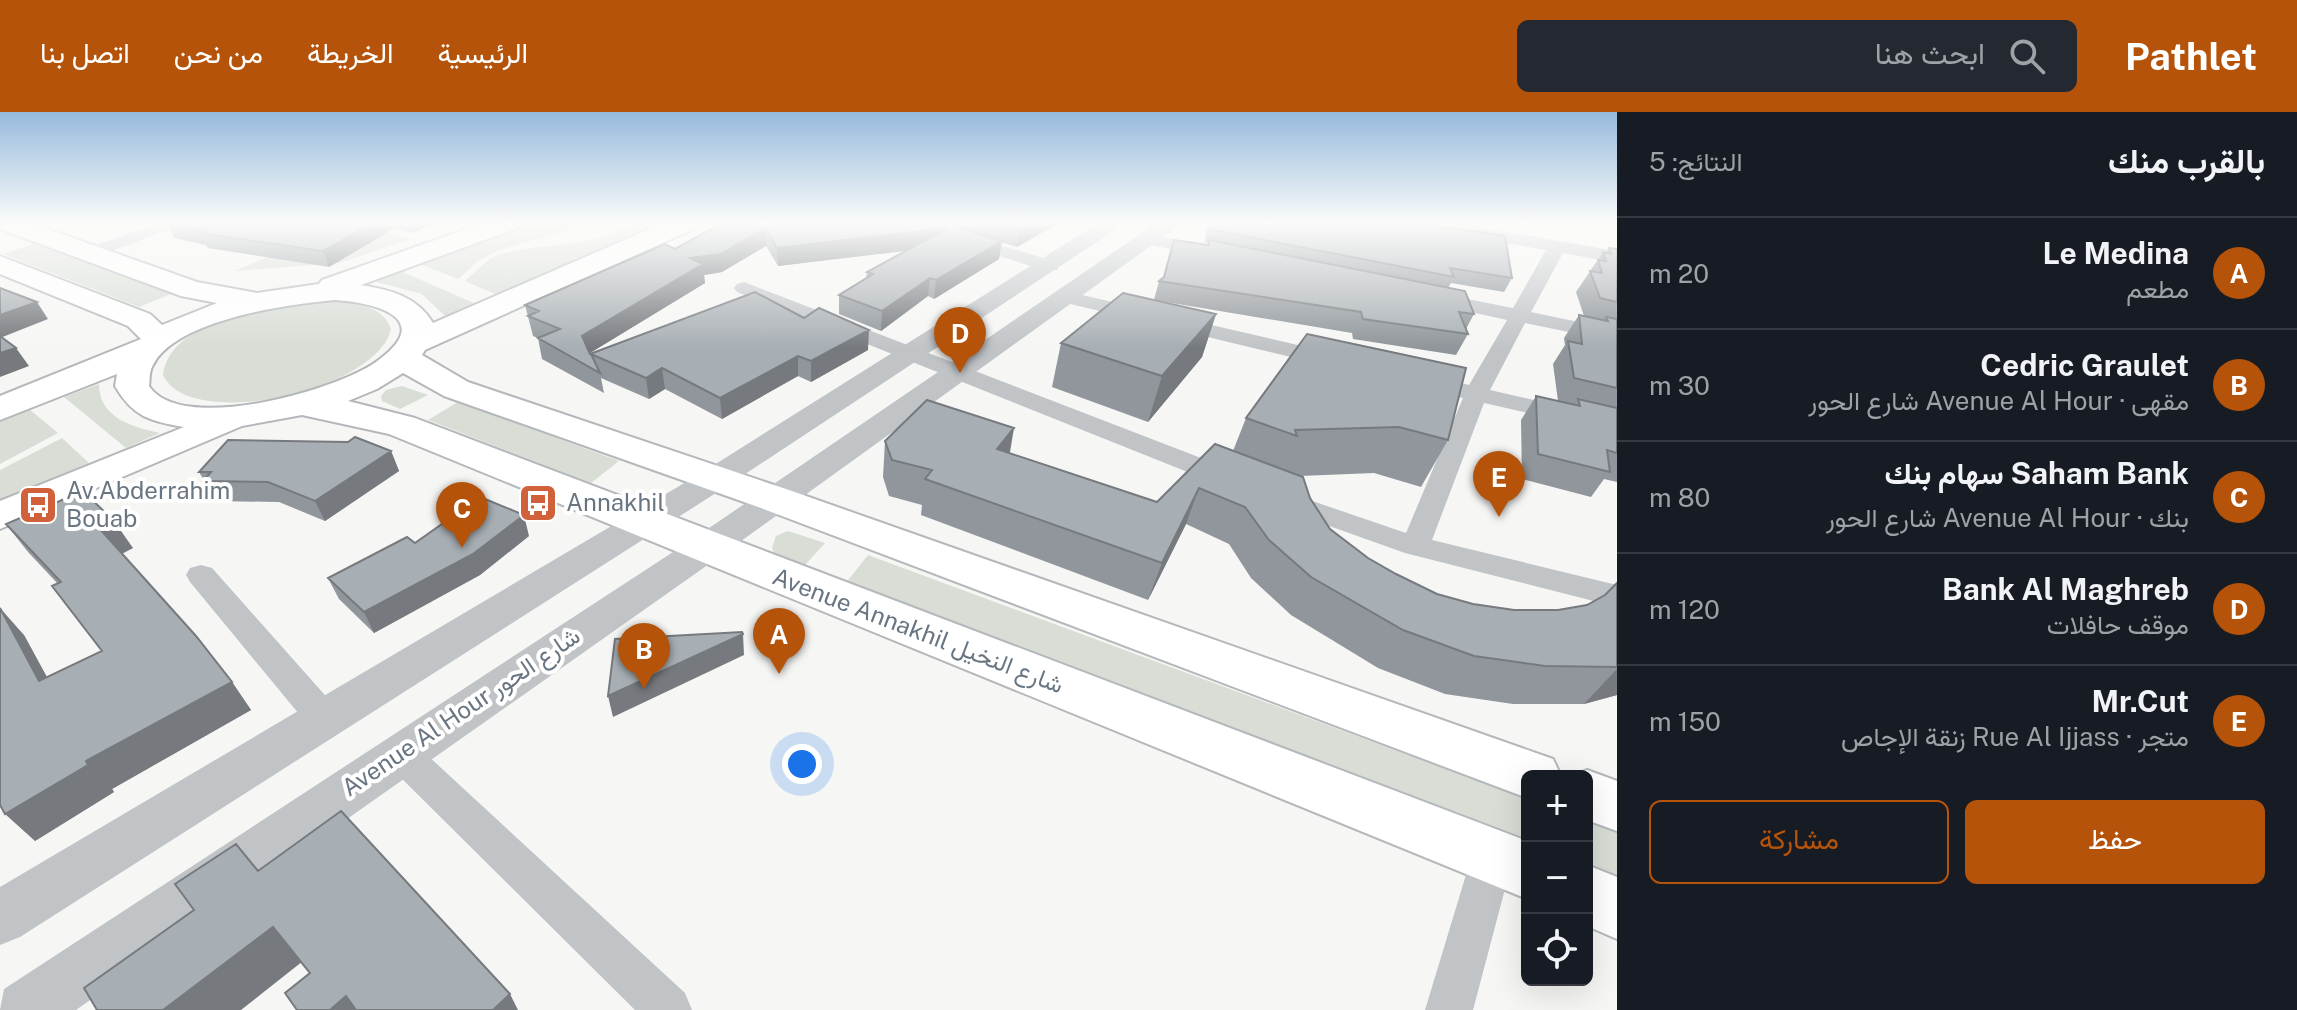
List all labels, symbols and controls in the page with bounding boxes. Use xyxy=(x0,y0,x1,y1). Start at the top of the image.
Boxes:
search box xyxy=(1517,20,2077,92)
icon: search xyxy=(2005,34,2049,78)
text: Pathlet xyxy=(2125,34,2257,79)
text: ابحث هنا xyxy=(1875,35,1985,71)
text: اتصل بنا xyxy=(40,36,130,69)
text: من نحن xyxy=(174,36,263,69)
text: الخريطة xyxy=(307,36,394,69)
text: الرئيسية xyxy=(438,36,528,69)
text: بالقرب منك xyxy=(2108,141,2265,181)
text: النتائج: 5 xyxy=(1649,146,1743,177)
text: Le Medina xyxy=(2042,235,2189,271)
text: 20 m xyxy=(1649,258,1709,289)
text: A xyxy=(2230,258,2248,289)
text: مطعم xyxy=(2126,273,2189,304)
pin: D xyxy=(934,307,986,373)
text: Cedric Graulet xyxy=(1980,347,2189,383)
text: 30 m xyxy=(1649,370,1710,401)
text: B xyxy=(2230,370,2248,401)
text: مقهى · Avenue Al Hour شارع الحور xyxy=(1808,385,2189,416)
pin: E xyxy=(1473,451,1525,517)
text: Saham Bank سهام بنك xyxy=(1884,455,2189,491)
place label: Av.Abderrahim Bouab xyxy=(66,476,230,532)
pin: C xyxy=(436,482,488,548)
bus stop icon: Annakhil xyxy=(517,482,559,524)
text: 80 m xyxy=(1649,482,1710,513)
text: C xyxy=(2230,482,2248,513)
bus stop icon: Av.Abderrahim Bouab xyxy=(17,484,59,526)
place label: Annakhil xyxy=(566,488,665,516)
text: بنك · Avenue Al Hour شارع الحور xyxy=(1826,502,2189,533)
street label: Avenue Annakhil شارع النخيل xyxy=(768,562,1068,700)
text: Bank Al Maghreb xyxy=(1942,571,2189,607)
text: 120 m xyxy=(1649,594,1720,625)
text: D xyxy=(2230,594,2248,625)
pin: A xyxy=(753,608,805,674)
text: موقف حافلات xyxy=(2047,609,2189,640)
street label: Avenue Al Hour شارع الحور xyxy=(336,621,586,804)
pin: B xyxy=(618,623,670,689)
text: Mr.Cut xyxy=(2092,683,2189,719)
text: 150 m xyxy=(1649,706,1721,737)
text: E xyxy=(2231,706,2247,737)
text: متجر · Rue Al Ijjass زنقة الإجاص xyxy=(1841,721,2189,752)
your location xyxy=(782,744,822,784)
map controls xyxy=(1521,770,1593,986)
button: + xyxy=(1521,770,1593,842)
button: مشاركة xyxy=(1649,800,1949,884)
button: حفظ xyxy=(1965,800,2265,884)
button: − xyxy=(1521,842,1593,914)
button: locate xyxy=(1521,914,1593,986)

